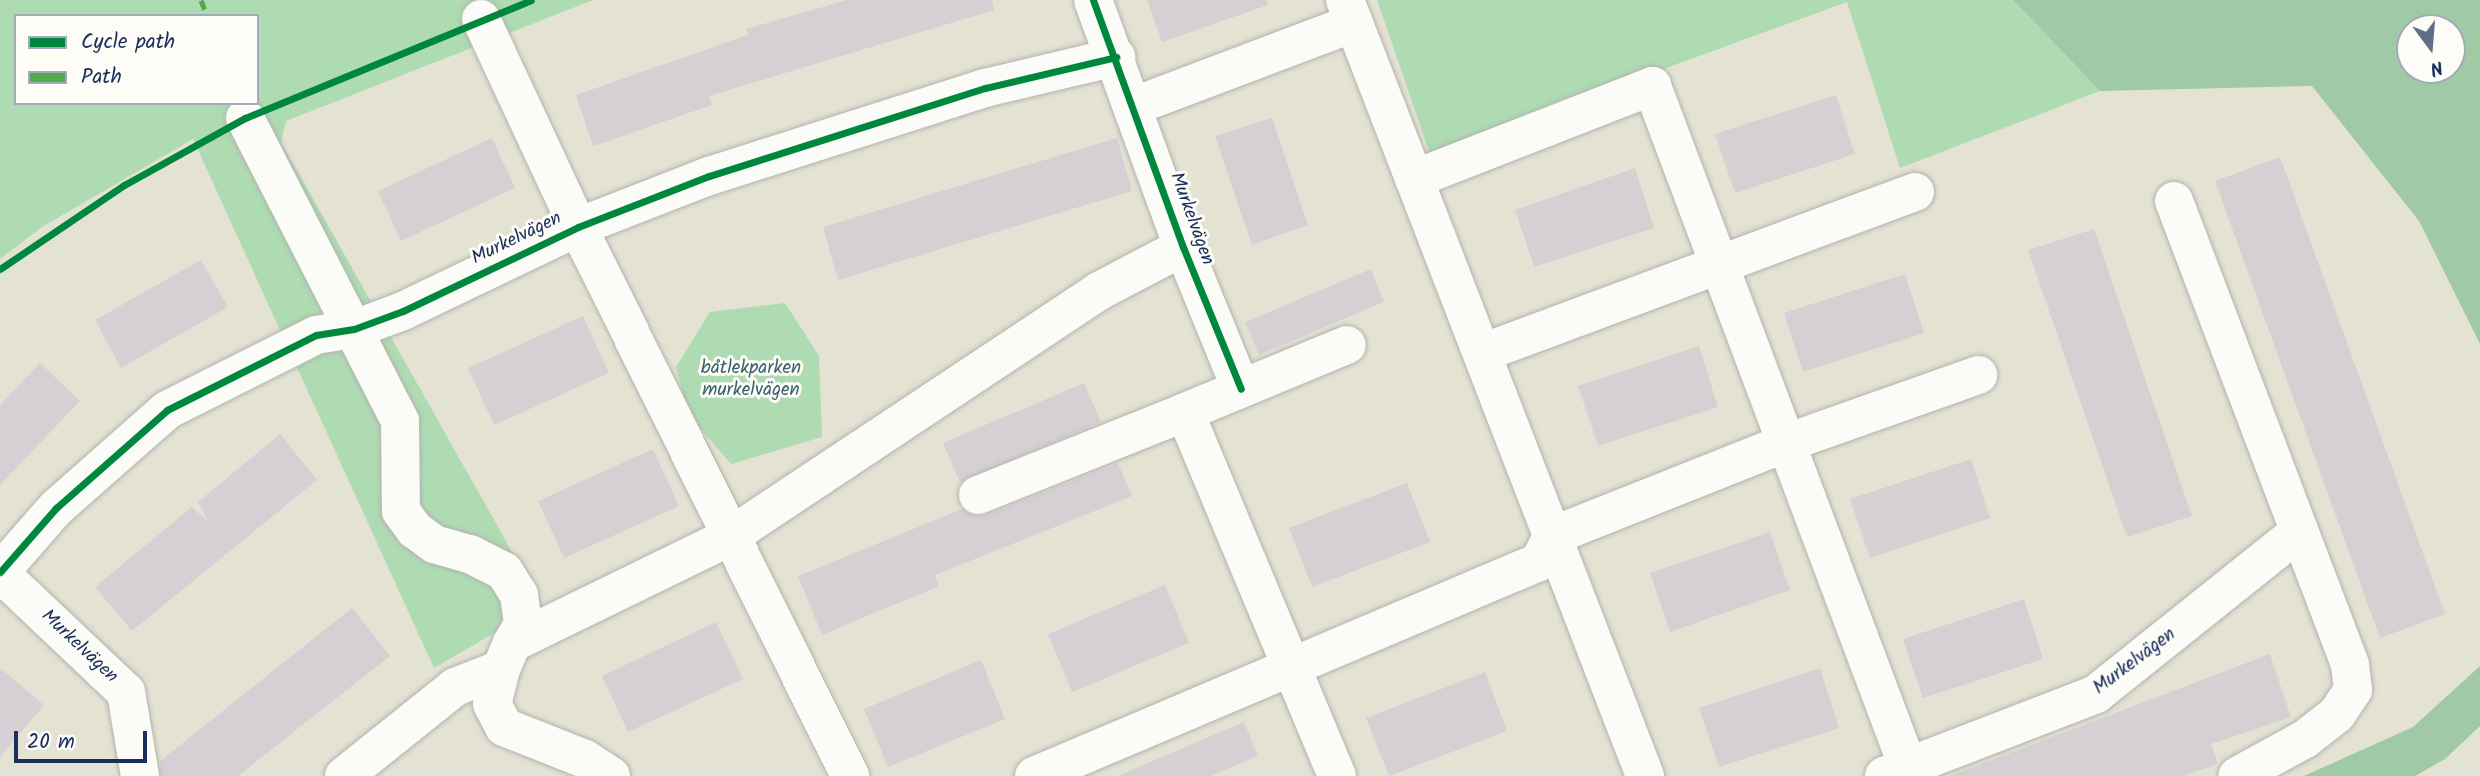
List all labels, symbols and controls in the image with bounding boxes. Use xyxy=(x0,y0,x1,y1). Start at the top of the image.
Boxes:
legend xyxy=(14,14,259,105)
north arrow xyxy=(2396,14,2466,84)
text: Cycle path xyxy=(81,26,175,59)
text: N xyxy=(2426,51,2446,83)
text: Path xyxy=(81,61,122,94)
street label: Murkelvägen xyxy=(1164,169,1218,269)
street label: Murkelvägen xyxy=(468,207,566,271)
park label: båtlekparken murkelvägen xyxy=(701,358,801,402)
street label: Murkelvägen xyxy=(36,606,122,688)
street label: Murkelvägen xyxy=(2089,624,2181,700)
scale bar xyxy=(18,716,150,760)
text: 20 m xyxy=(27,726,75,759)

